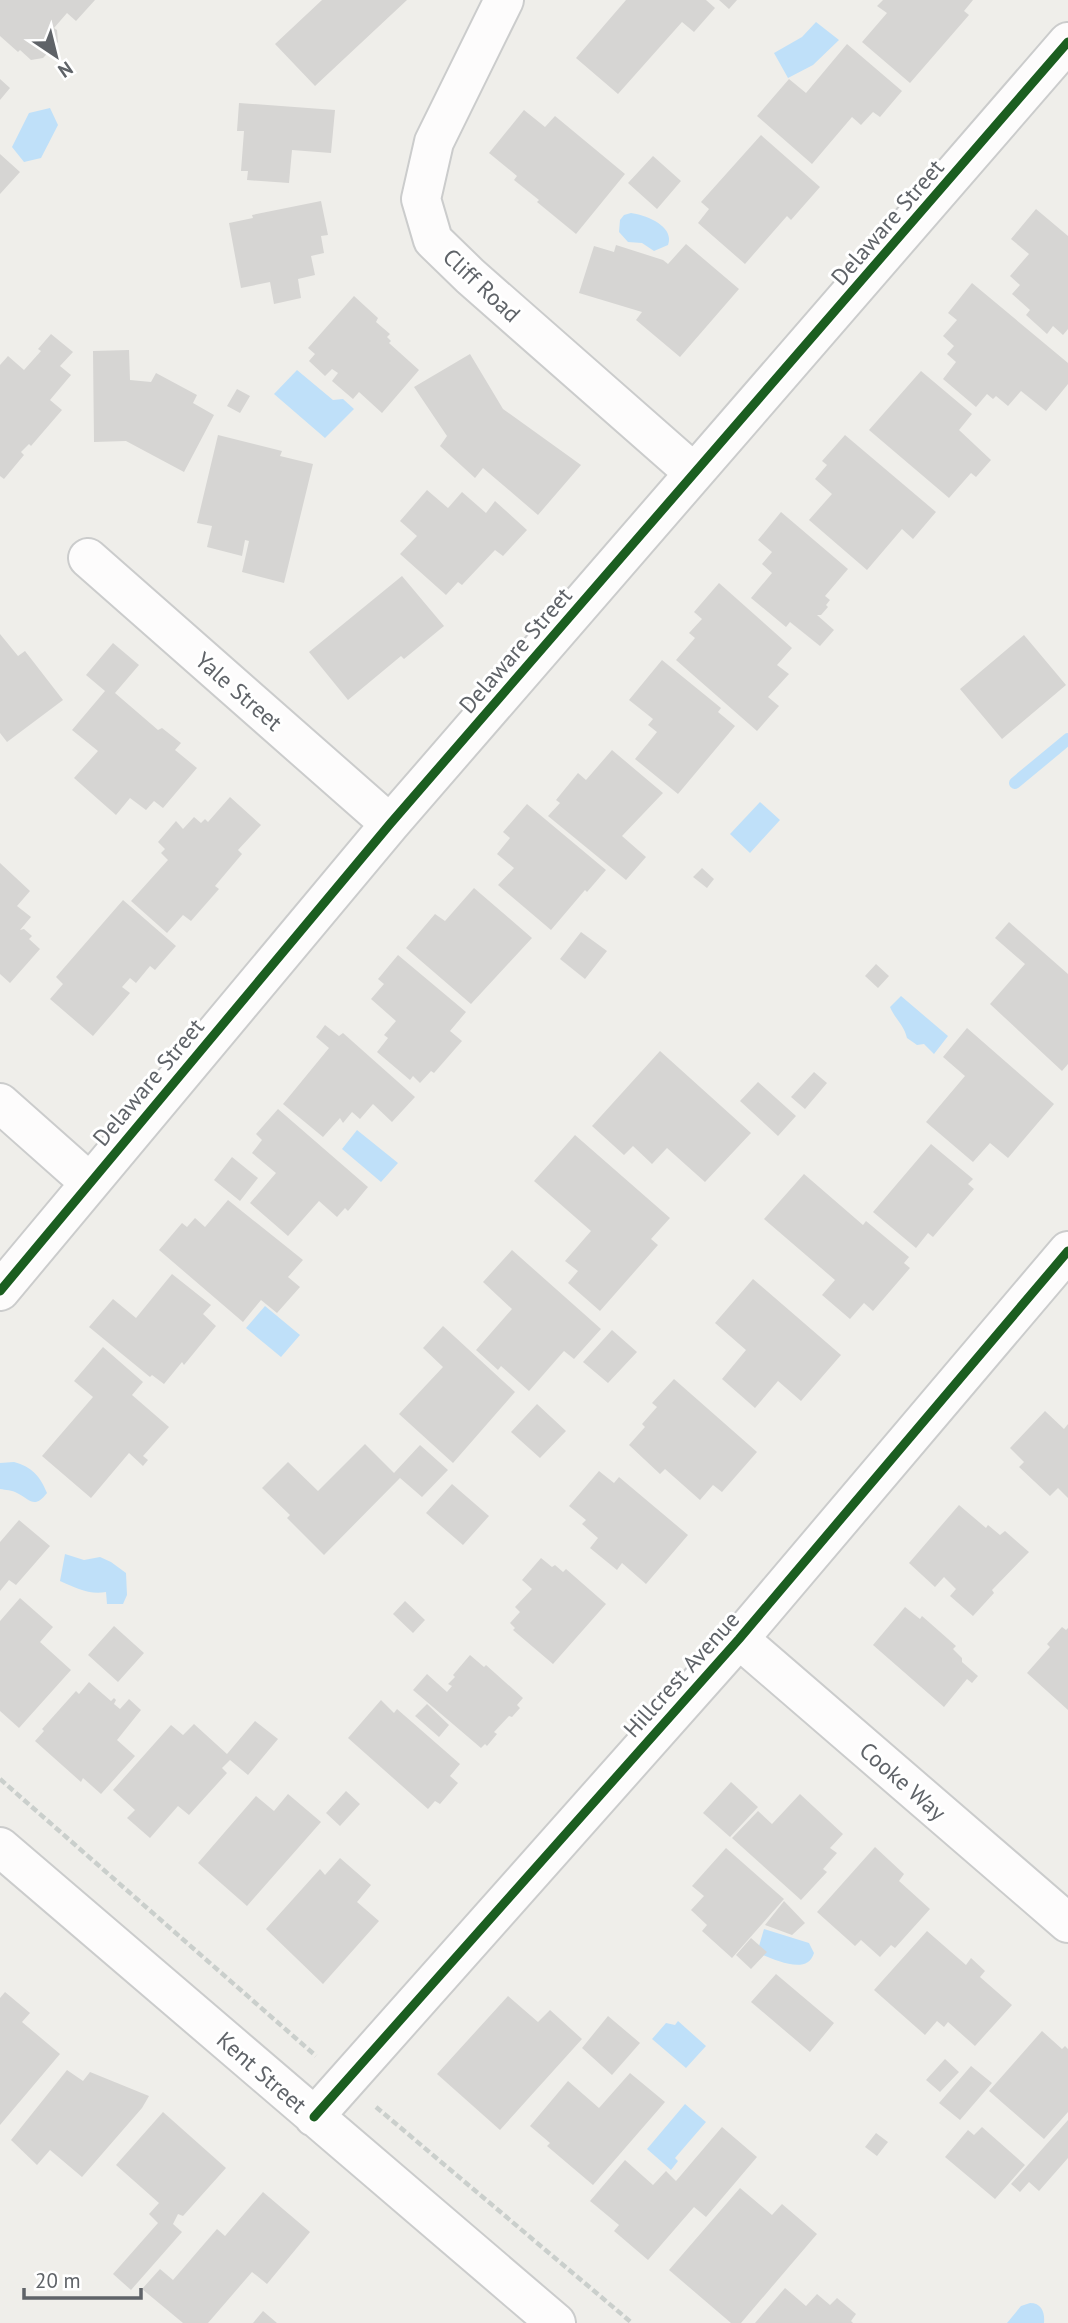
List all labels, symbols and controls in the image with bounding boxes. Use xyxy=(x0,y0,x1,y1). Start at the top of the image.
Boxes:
north arrow xyxy=(21,21,91,91)
text: N xyxy=(54,57,78,83)
street label: Delaware Street xyxy=(824,153,950,291)
street label: Cliff Road xyxy=(437,242,527,328)
street label: Delaware Street xyxy=(452,581,578,719)
street label: Yale Street xyxy=(190,645,289,737)
street label: Delaware Street xyxy=(86,1012,210,1152)
street label: Hillcrest Avenue xyxy=(617,1605,745,1743)
street label: Cooke Way xyxy=(854,1736,952,1827)
street label: Kent Street xyxy=(211,2025,313,2119)
scale bar xyxy=(24,2256,142,2300)
text: 20 m xyxy=(35,2267,81,2294)

